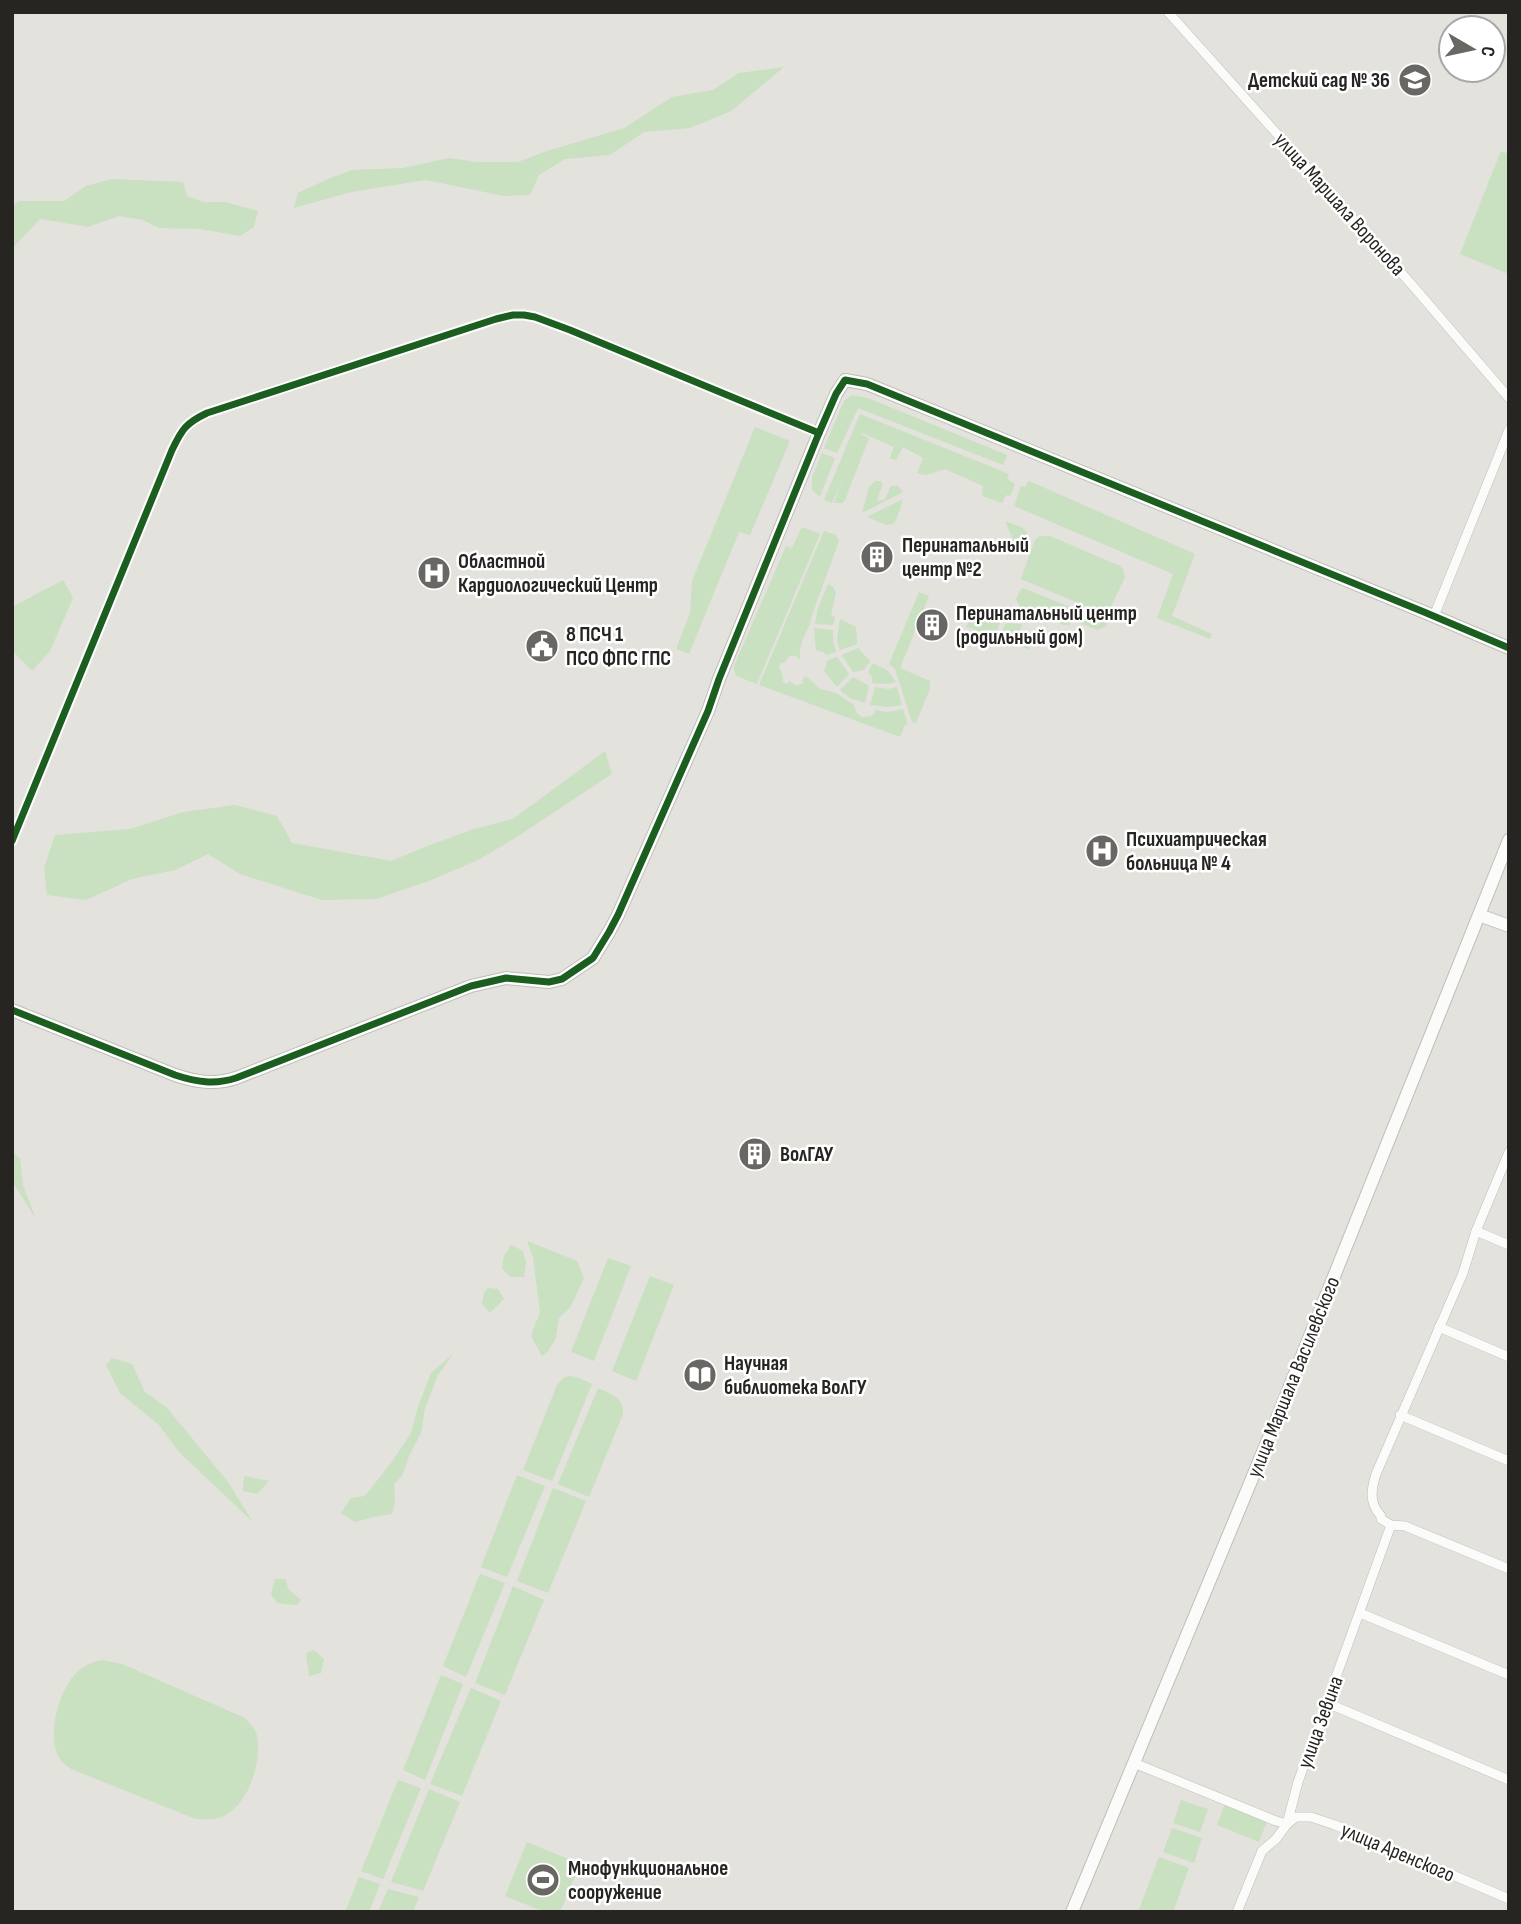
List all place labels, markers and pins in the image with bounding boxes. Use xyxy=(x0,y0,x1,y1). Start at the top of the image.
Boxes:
school or university icon: Детский сад № 36 xyxy=(1396,61,1434,99)
place label: Детский сад № 36 xyxy=(1248,68,1390,93)
place label: Перинатальный центр №2 xyxy=(902,533,1029,582)
building icon: Перинатальный центр №2 xyxy=(858,538,896,576)
place label: Областной Кардиологический Центр xyxy=(458,549,658,598)
hospital icon: Областной Кардиологический Центр xyxy=(415,554,453,592)
place label: Перинатальный центр (родильный дом) xyxy=(956,601,1137,650)
building icon: Перинатальный центр (родильный дом) xyxy=(913,606,951,644)
place label: 8 ПСЧ 1 ПСО ФПС ГПС xyxy=(566,622,671,671)
public building icon: 8 ПСЧ 1 ПСО ФПС ГПС xyxy=(523,627,561,665)
place label: Психиатрическая больница № 4 xyxy=(1126,827,1267,876)
hospital icon: Психиатрическая больница № 4 xyxy=(1083,832,1121,870)
building icon: ВолГАУ xyxy=(736,1135,774,1173)
place label: ВолГАУ xyxy=(780,1142,834,1167)
place label: Научная библиотека ВолГУ xyxy=(724,1351,867,1400)
library icon: Научная библиотека ВолГУ xyxy=(681,1356,719,1394)
place label: Мнофункциональное сооружение xyxy=(568,1856,728,1905)
sports icon: Мнофункциональное сооружение xyxy=(524,1861,562,1899)

